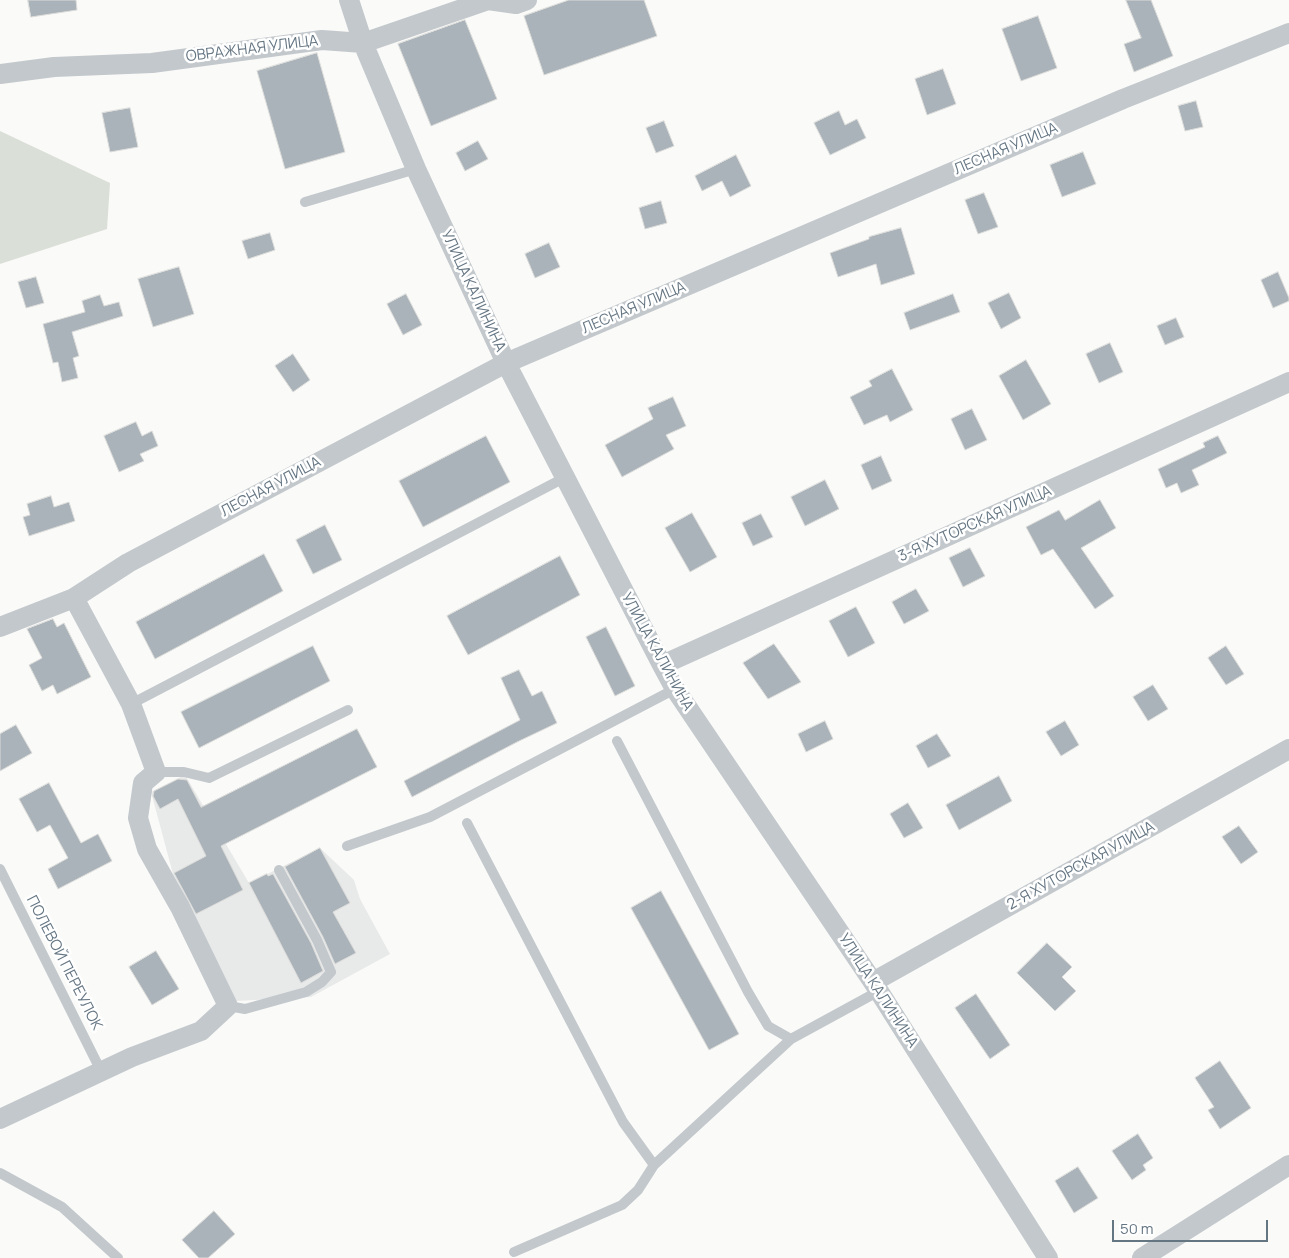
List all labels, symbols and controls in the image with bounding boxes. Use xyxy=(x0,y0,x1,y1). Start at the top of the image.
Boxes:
street label: ОВРАЖНАЯ УЛИЦА xyxy=(185,32,319,66)
street label: ЛЕСНАЯ УЛИЦА xyxy=(951,119,1061,179)
street label: УЛИЦА КАЛИНИНА xyxy=(437,227,509,355)
street label: ЛЕСНАЯ УЛИЦА xyxy=(579,278,689,338)
street label: ЛЕСНАЯ УЛИЦА xyxy=(218,453,324,521)
street label: 3-Я ХУТОРСКАЯ УЛИЦА xyxy=(896,482,1054,566)
street label: УЛИЦА КАЛИНИНА xyxy=(617,590,697,714)
street label: 2-Я ХУТОРСКАЯ УЛИЦА xyxy=(1004,818,1158,914)
street label: ПОЛЕВОЙ ПЕРЕУЛОК xyxy=(22,893,106,1033)
street label: УЛИЦА КАЛИНИНА xyxy=(834,931,922,1051)
scale bar xyxy=(1114,1210,1270,1242)
text: 50 m xyxy=(1120,1218,1154,1239)

